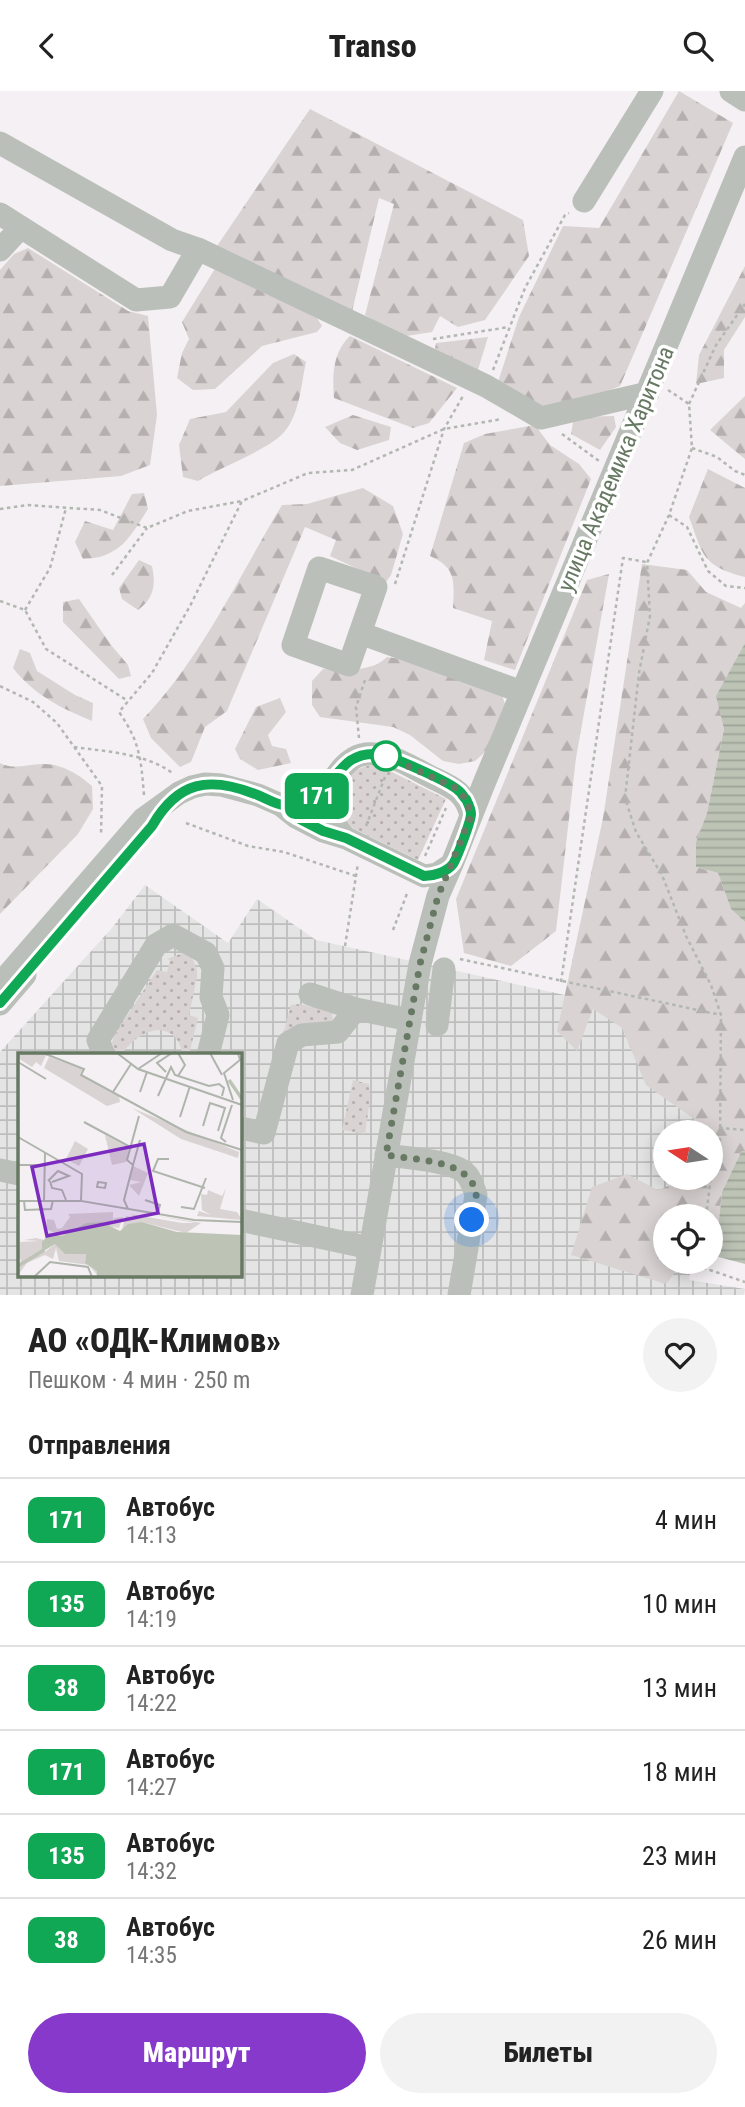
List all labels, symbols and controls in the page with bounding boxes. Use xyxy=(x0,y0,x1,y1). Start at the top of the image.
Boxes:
icon: back xyxy=(28,27,66,65)
text: Transo xyxy=(328,27,417,65)
icon: search xyxy=(679,27,717,65)
street label: улица Академика Харитона xyxy=(552,342,680,596)
unlabelled marker xyxy=(371,741,401,771)
line badge: 171 xyxy=(277,773,357,819)
text: 171 xyxy=(299,782,335,810)
inset map xyxy=(18,1053,242,1277)
north arrow xyxy=(653,1120,723,1190)
map controls xyxy=(653,1120,723,1274)
your location xyxy=(454,1202,489,1237)
button: locate xyxy=(653,1204,723,1274)
button: heart xyxy=(643,1318,717,1392)
text: АО «ОДК-Климов» xyxy=(28,1321,281,1360)
text: Пешком · 4 мин · 250 m xyxy=(28,1367,250,1394)
text: Отправления xyxy=(28,1430,171,1460)
text: Автобус xyxy=(126,1492,215,1522)
text: 4 мин xyxy=(655,1505,717,1535)
text: 171 xyxy=(48,1506,85,1534)
text: 14:13 xyxy=(126,1522,177,1549)
text: Автобус xyxy=(126,1576,215,1606)
text: 10 мин xyxy=(642,1589,717,1619)
text: 135 xyxy=(48,1590,85,1618)
text: 14:19 xyxy=(126,1606,177,1633)
text: Автобус xyxy=(126,1660,215,1690)
text: 13 мин xyxy=(642,1673,717,1703)
text: 38 xyxy=(54,1674,79,1702)
text: 14:22 xyxy=(126,1690,177,1717)
text: Автобус xyxy=(126,1744,215,1774)
text: 18 мин xyxy=(642,1757,717,1787)
text: 171 xyxy=(48,1758,85,1786)
text: 14:27 xyxy=(126,1774,177,1801)
text: Автобус xyxy=(126,1828,215,1858)
text: 23 мин xyxy=(642,1841,717,1871)
text: 135 xyxy=(48,1842,85,1870)
text: 14:32 xyxy=(126,1858,177,1885)
text: Автобус xyxy=(126,1912,215,1942)
text: 26 мин xyxy=(642,1925,717,1955)
text: 38 xyxy=(54,1926,79,1954)
text: 14:35 xyxy=(126,1942,177,1969)
button: Маршрут xyxy=(28,2013,366,2093)
button: Билеты xyxy=(380,2013,717,2093)

